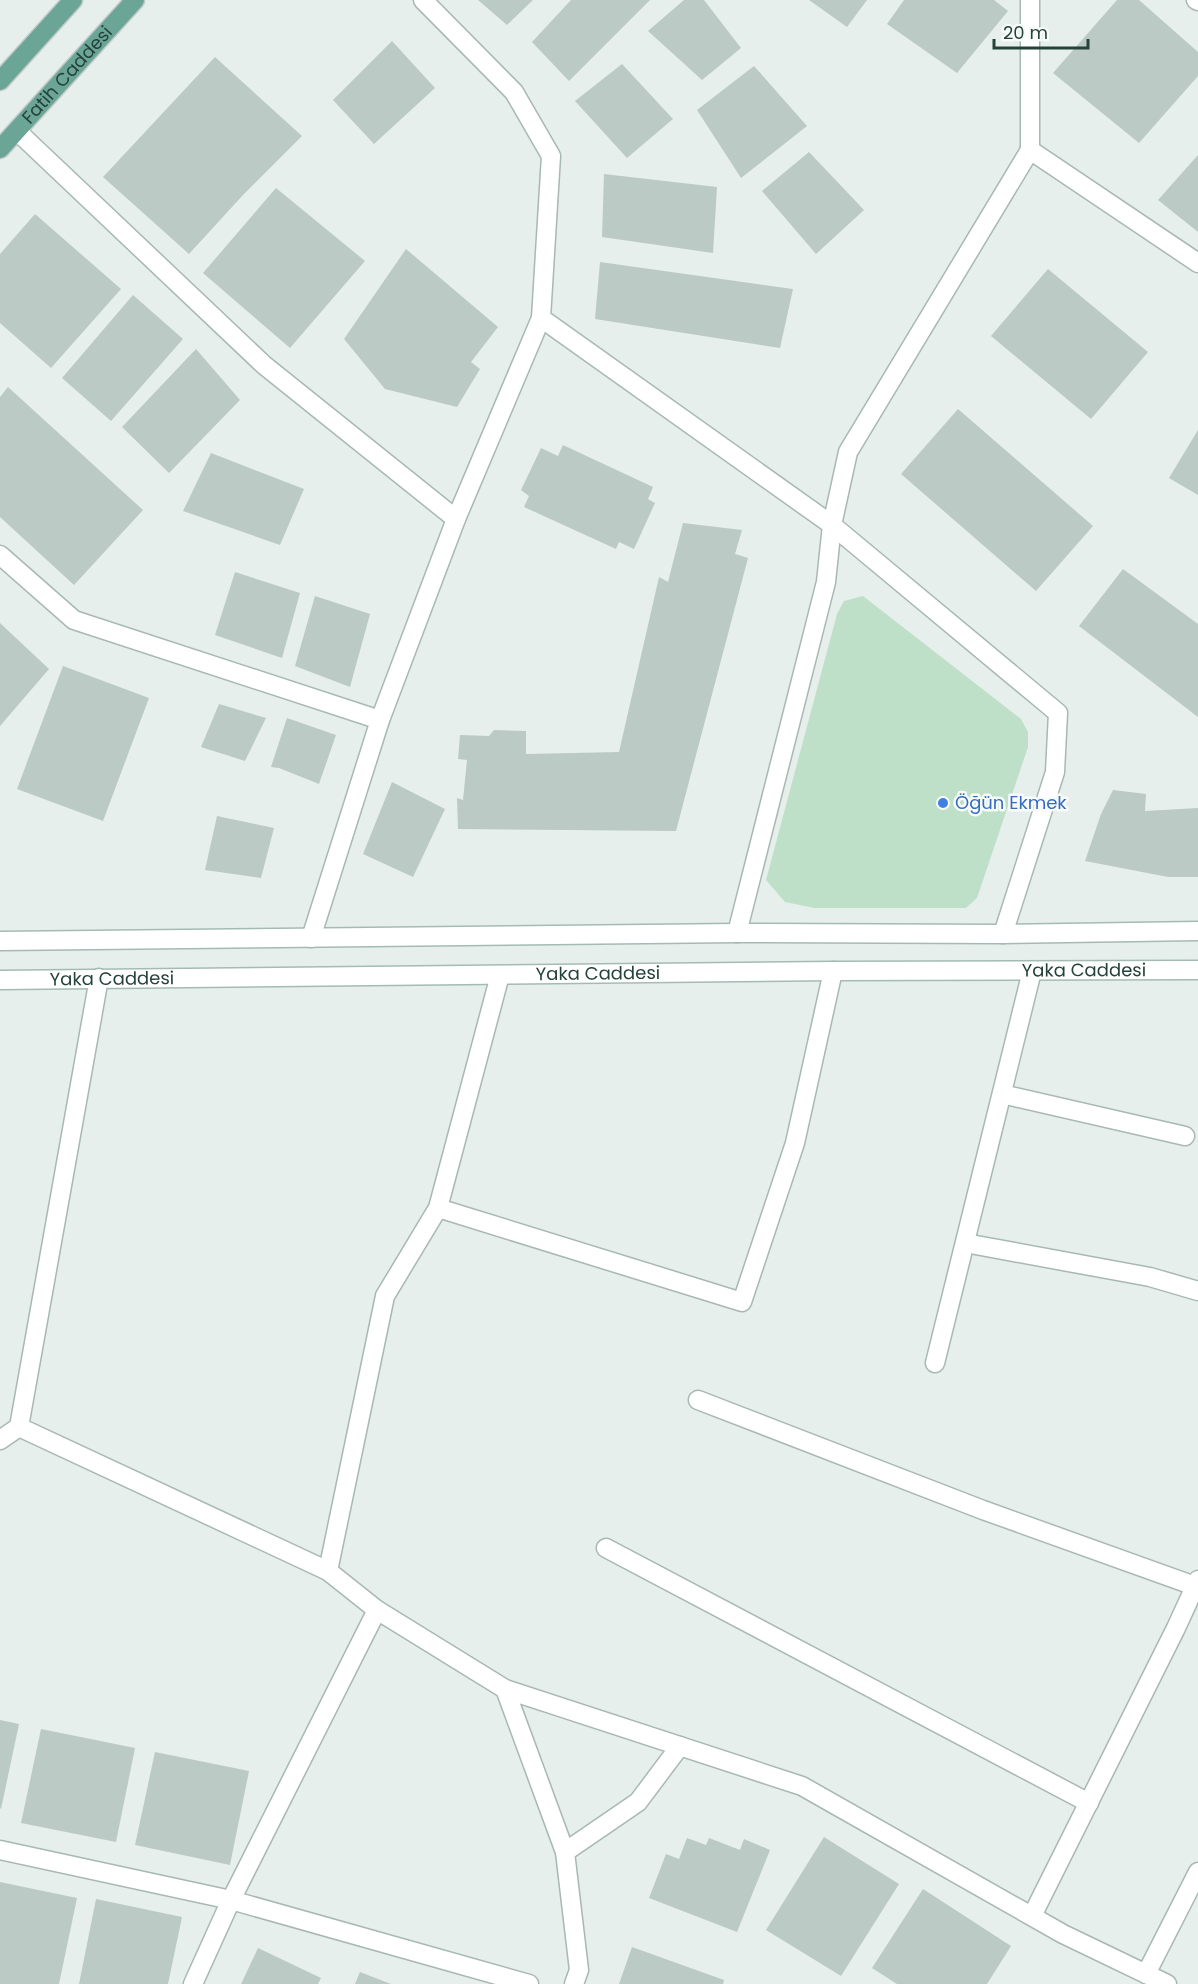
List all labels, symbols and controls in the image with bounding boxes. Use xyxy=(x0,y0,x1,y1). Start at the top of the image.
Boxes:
scale bar xyxy=(994,12,1088,50)
street label: Fatih Caddesi xyxy=(16,20,118,129)
text: 20 m xyxy=(1003,20,1048,45)
place label: Öğün Ekmek xyxy=(955,790,1067,815)
marker: Öğün Ekmek xyxy=(936,796,950,810)
street label: Yaka Caddesi xyxy=(1022,957,1146,982)
street label: Yaka Caddesi xyxy=(536,960,660,986)
street label: Yaka Caddesi xyxy=(50,965,174,991)

